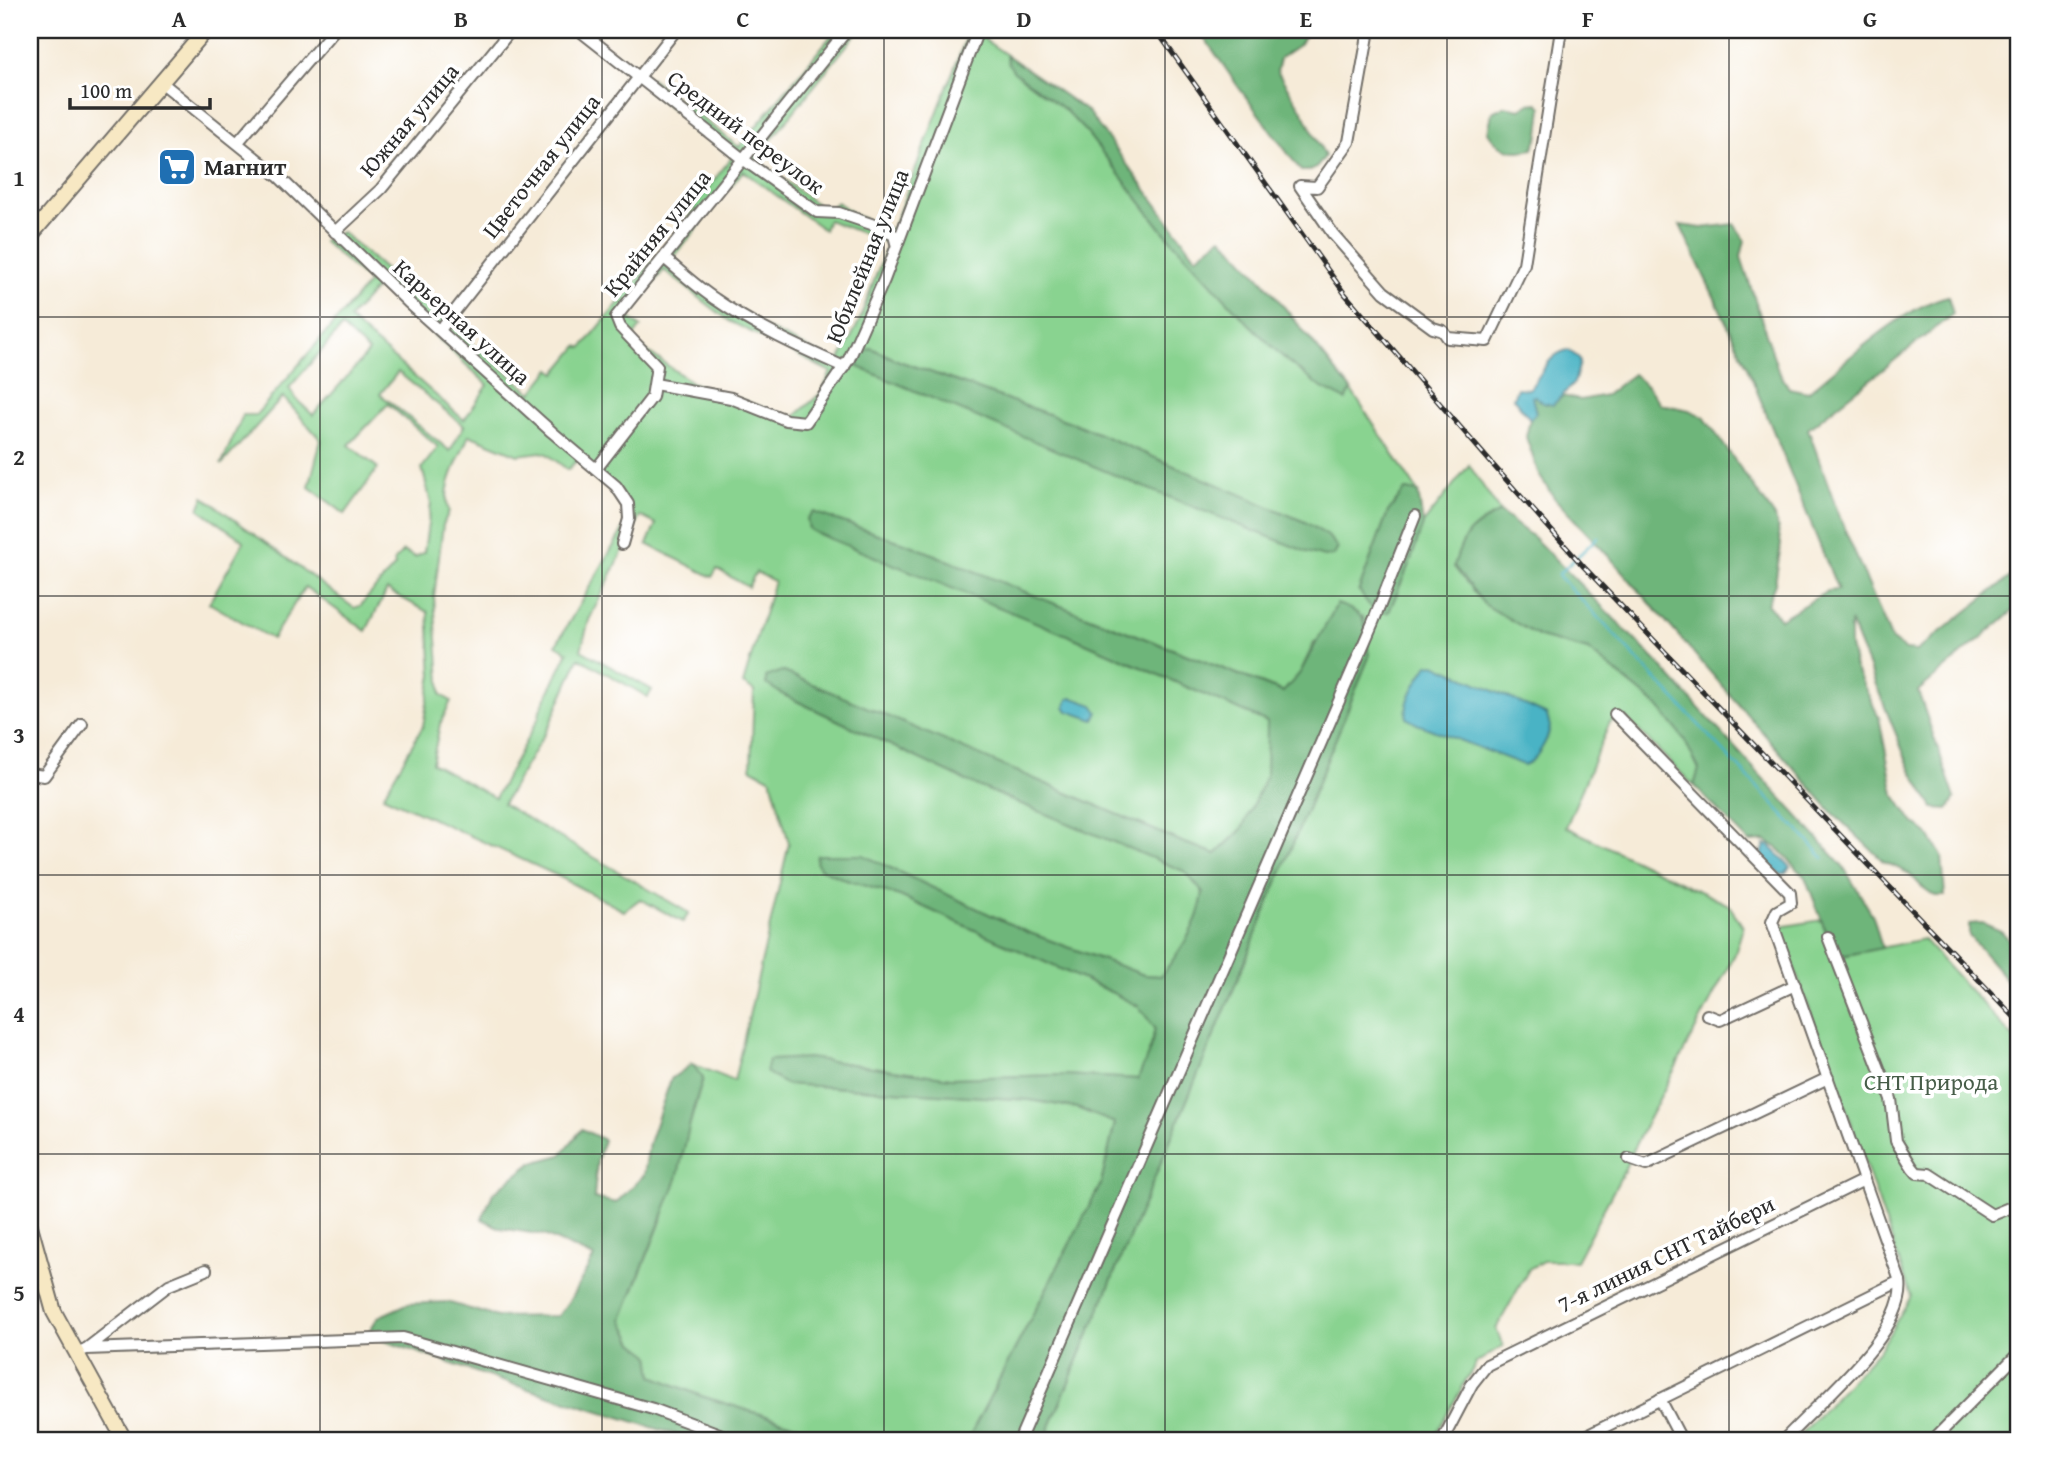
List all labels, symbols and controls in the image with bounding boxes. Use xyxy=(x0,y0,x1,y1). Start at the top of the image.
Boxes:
text: A xyxy=(172,2,187,35)
text: B xyxy=(454,2,468,35)
text: C xyxy=(736,2,750,35)
text: D xyxy=(1017,2,1032,35)
text: E xyxy=(1300,2,1312,35)
text: F xyxy=(1582,2,1594,35)
text: G xyxy=(1863,2,1877,35)
street label: Южная улица xyxy=(351,56,466,184)
street label: Средний переулок xyxy=(661,62,832,202)
scale bar xyxy=(70,66,210,110)
text: 100 m xyxy=(80,75,132,106)
street label: Цветочная улица xyxy=(474,87,608,245)
supermarket icon: Магнит xyxy=(156,146,198,188)
place label: Магнит xyxy=(204,150,287,183)
text: 1 xyxy=(13,161,25,194)
street label: Крайняя улица xyxy=(595,162,718,303)
street label: Юбилейная улица xyxy=(817,164,917,348)
street label: Карьерная улица xyxy=(386,251,538,392)
text: 2 xyxy=(13,440,25,473)
text: 3 xyxy=(13,718,25,751)
text: 4 xyxy=(13,997,25,1030)
park label: СНТ Природа xyxy=(1864,1065,1998,1098)
street label: 7-я линия СНТ Тайбери xyxy=(1552,1186,1780,1320)
text: 5 xyxy=(13,1276,25,1309)

